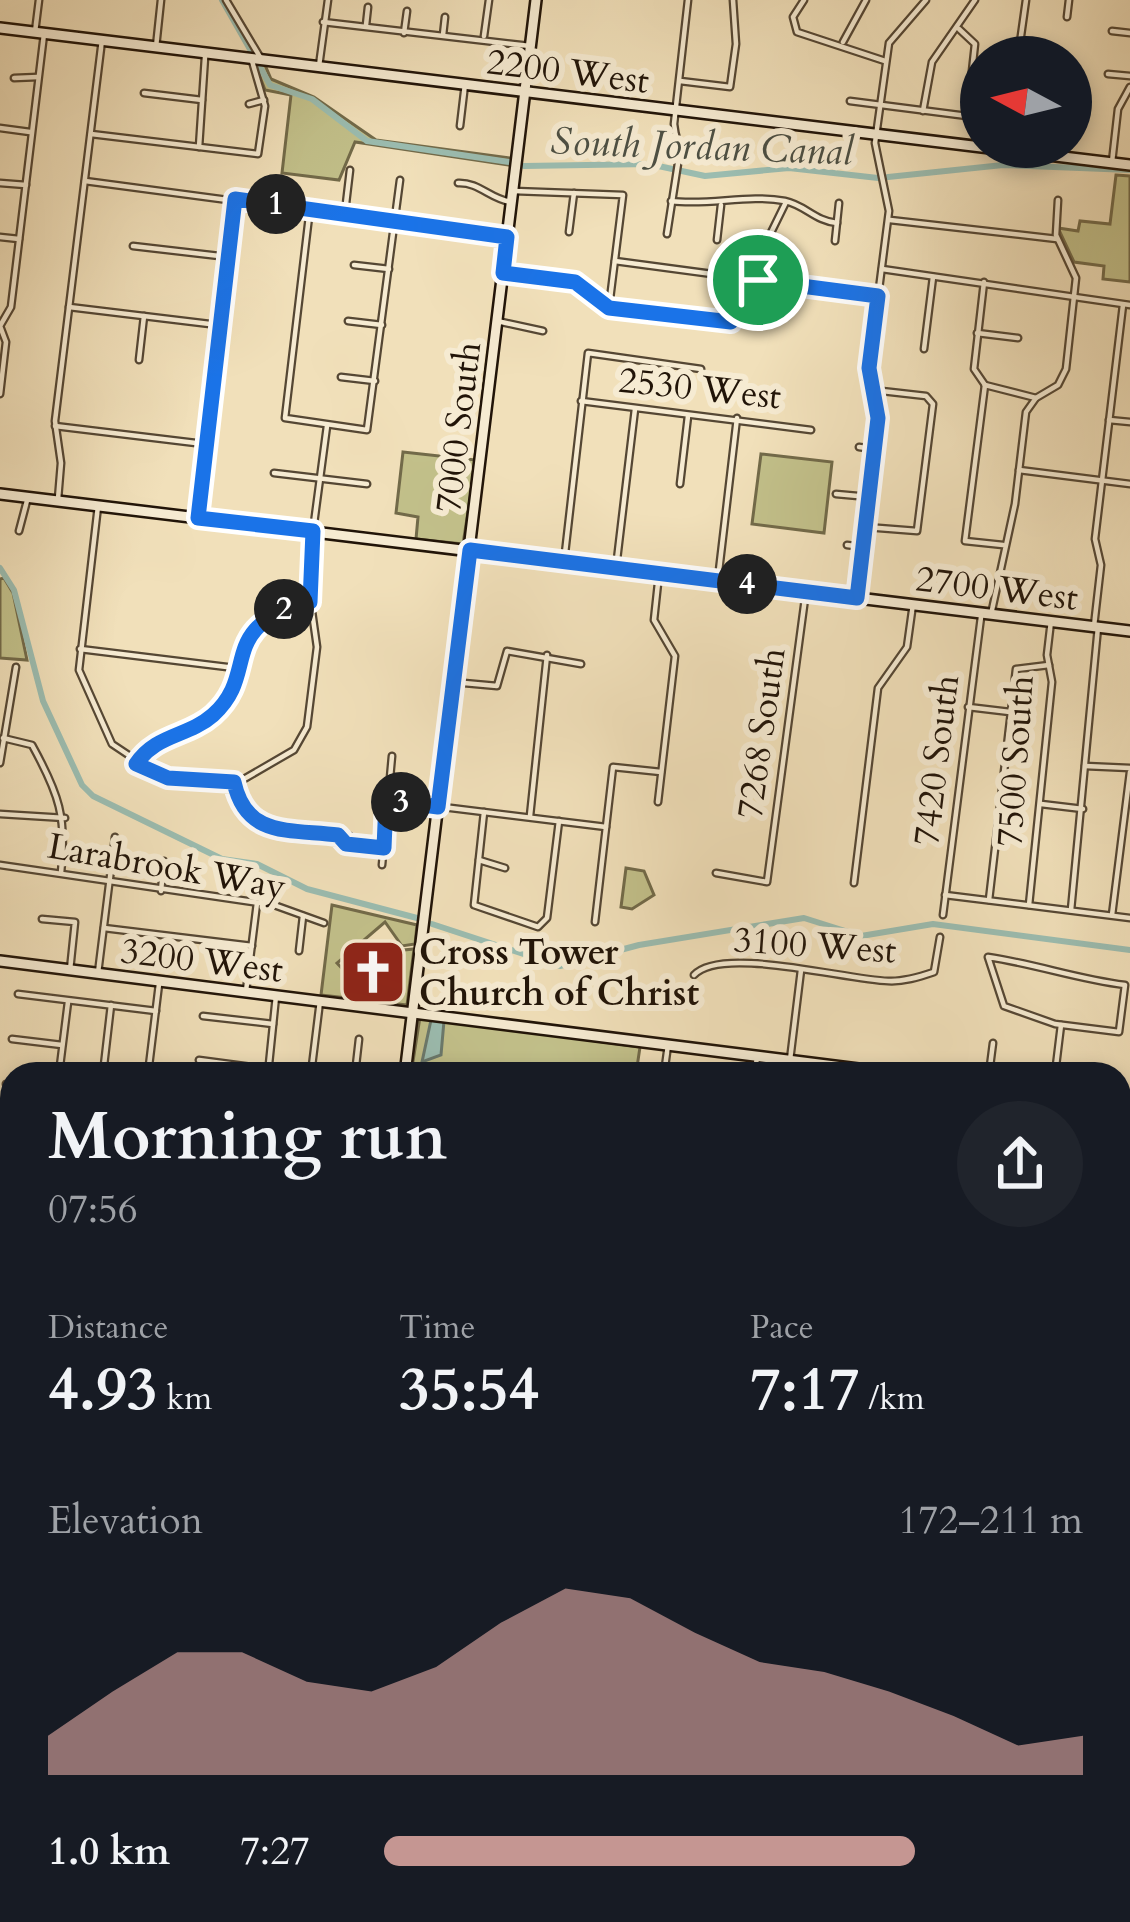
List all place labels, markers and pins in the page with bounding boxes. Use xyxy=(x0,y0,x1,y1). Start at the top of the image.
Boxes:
pin: 1 xyxy=(246,174,306,234)
pin xyxy=(707,229,809,331)
pin: 4 xyxy=(717,554,777,614)
pin: 2 xyxy=(254,579,314,639)
pin: 3 xyxy=(371,772,431,832)
place label: Cross Tower Church of Christ xyxy=(419,928,699,1018)
church icon: Cross Tower Church of Christ xyxy=(338,937,408,1007)

